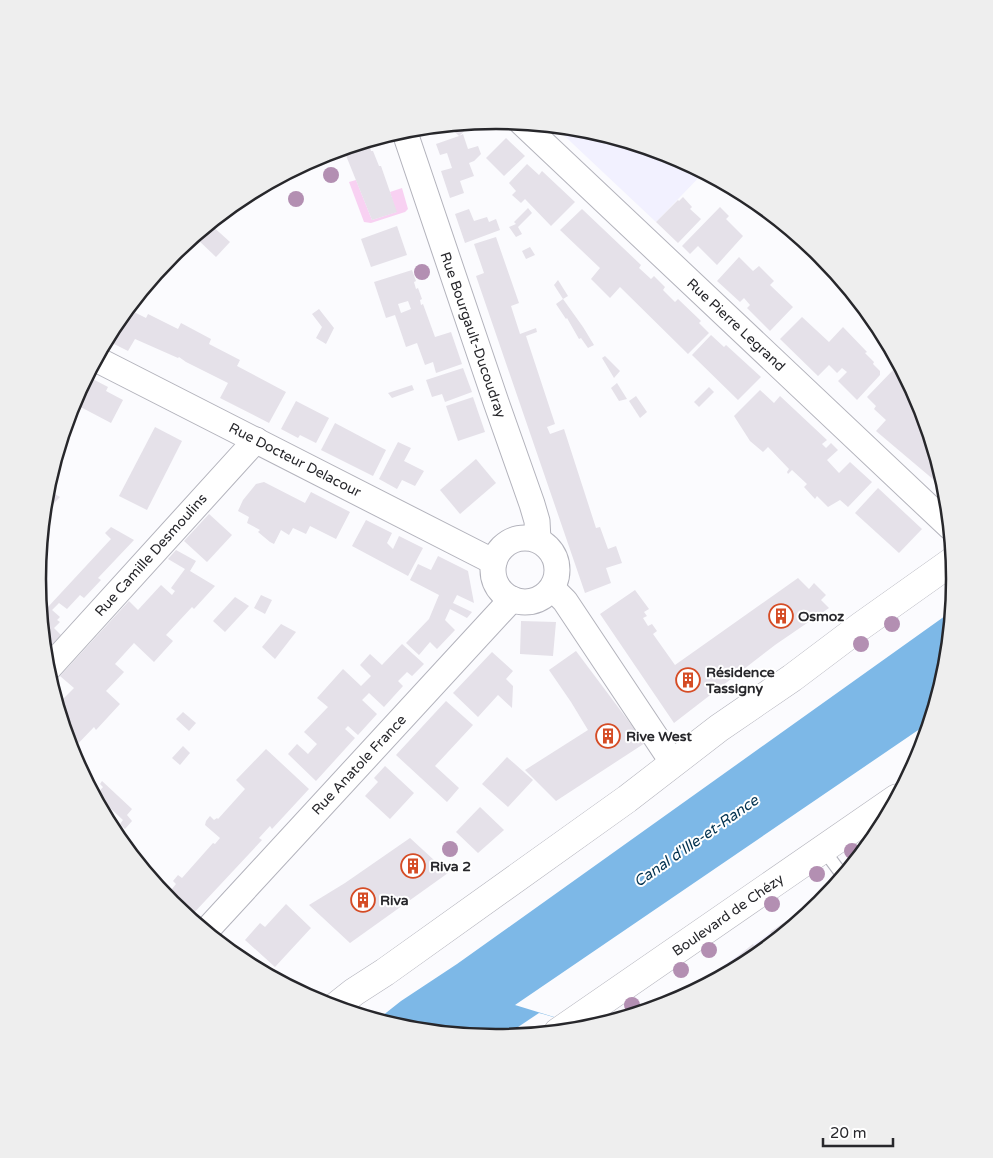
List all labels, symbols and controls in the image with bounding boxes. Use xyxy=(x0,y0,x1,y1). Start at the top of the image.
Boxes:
street label: Rue Bourgault-Ducoudray xyxy=(437,250,510,421)
street label: Rue Pierre Legrand xyxy=(683,275,789,375)
street label: Rue Docteur Delacour xyxy=(226,419,365,501)
street label: Rue Camille Desmoulins xyxy=(91,490,211,620)
building icon: Osmoz xyxy=(768,603,794,629)
place label: Osmoz xyxy=(798,608,844,625)
place label: Résidence Tassigny xyxy=(705,664,775,697)
building icon: Résidence Tassigny xyxy=(675,667,701,693)
street label: Rue Anatole France xyxy=(308,711,410,819)
building icon: Rive West xyxy=(595,723,621,749)
place label: Rive West xyxy=(626,728,692,745)
water label: Canal d'Ille-et-Rance xyxy=(630,790,763,891)
building icon: Riva 2 xyxy=(400,853,426,879)
place label: Riva 2 xyxy=(430,858,471,875)
street label: Boulevard de Chézy xyxy=(669,870,787,960)
building icon: Riva xyxy=(350,887,376,913)
place label: Riva xyxy=(380,892,409,909)
scale bar xyxy=(823,1116,893,1148)
text: 20 m xyxy=(830,1124,867,1142)

